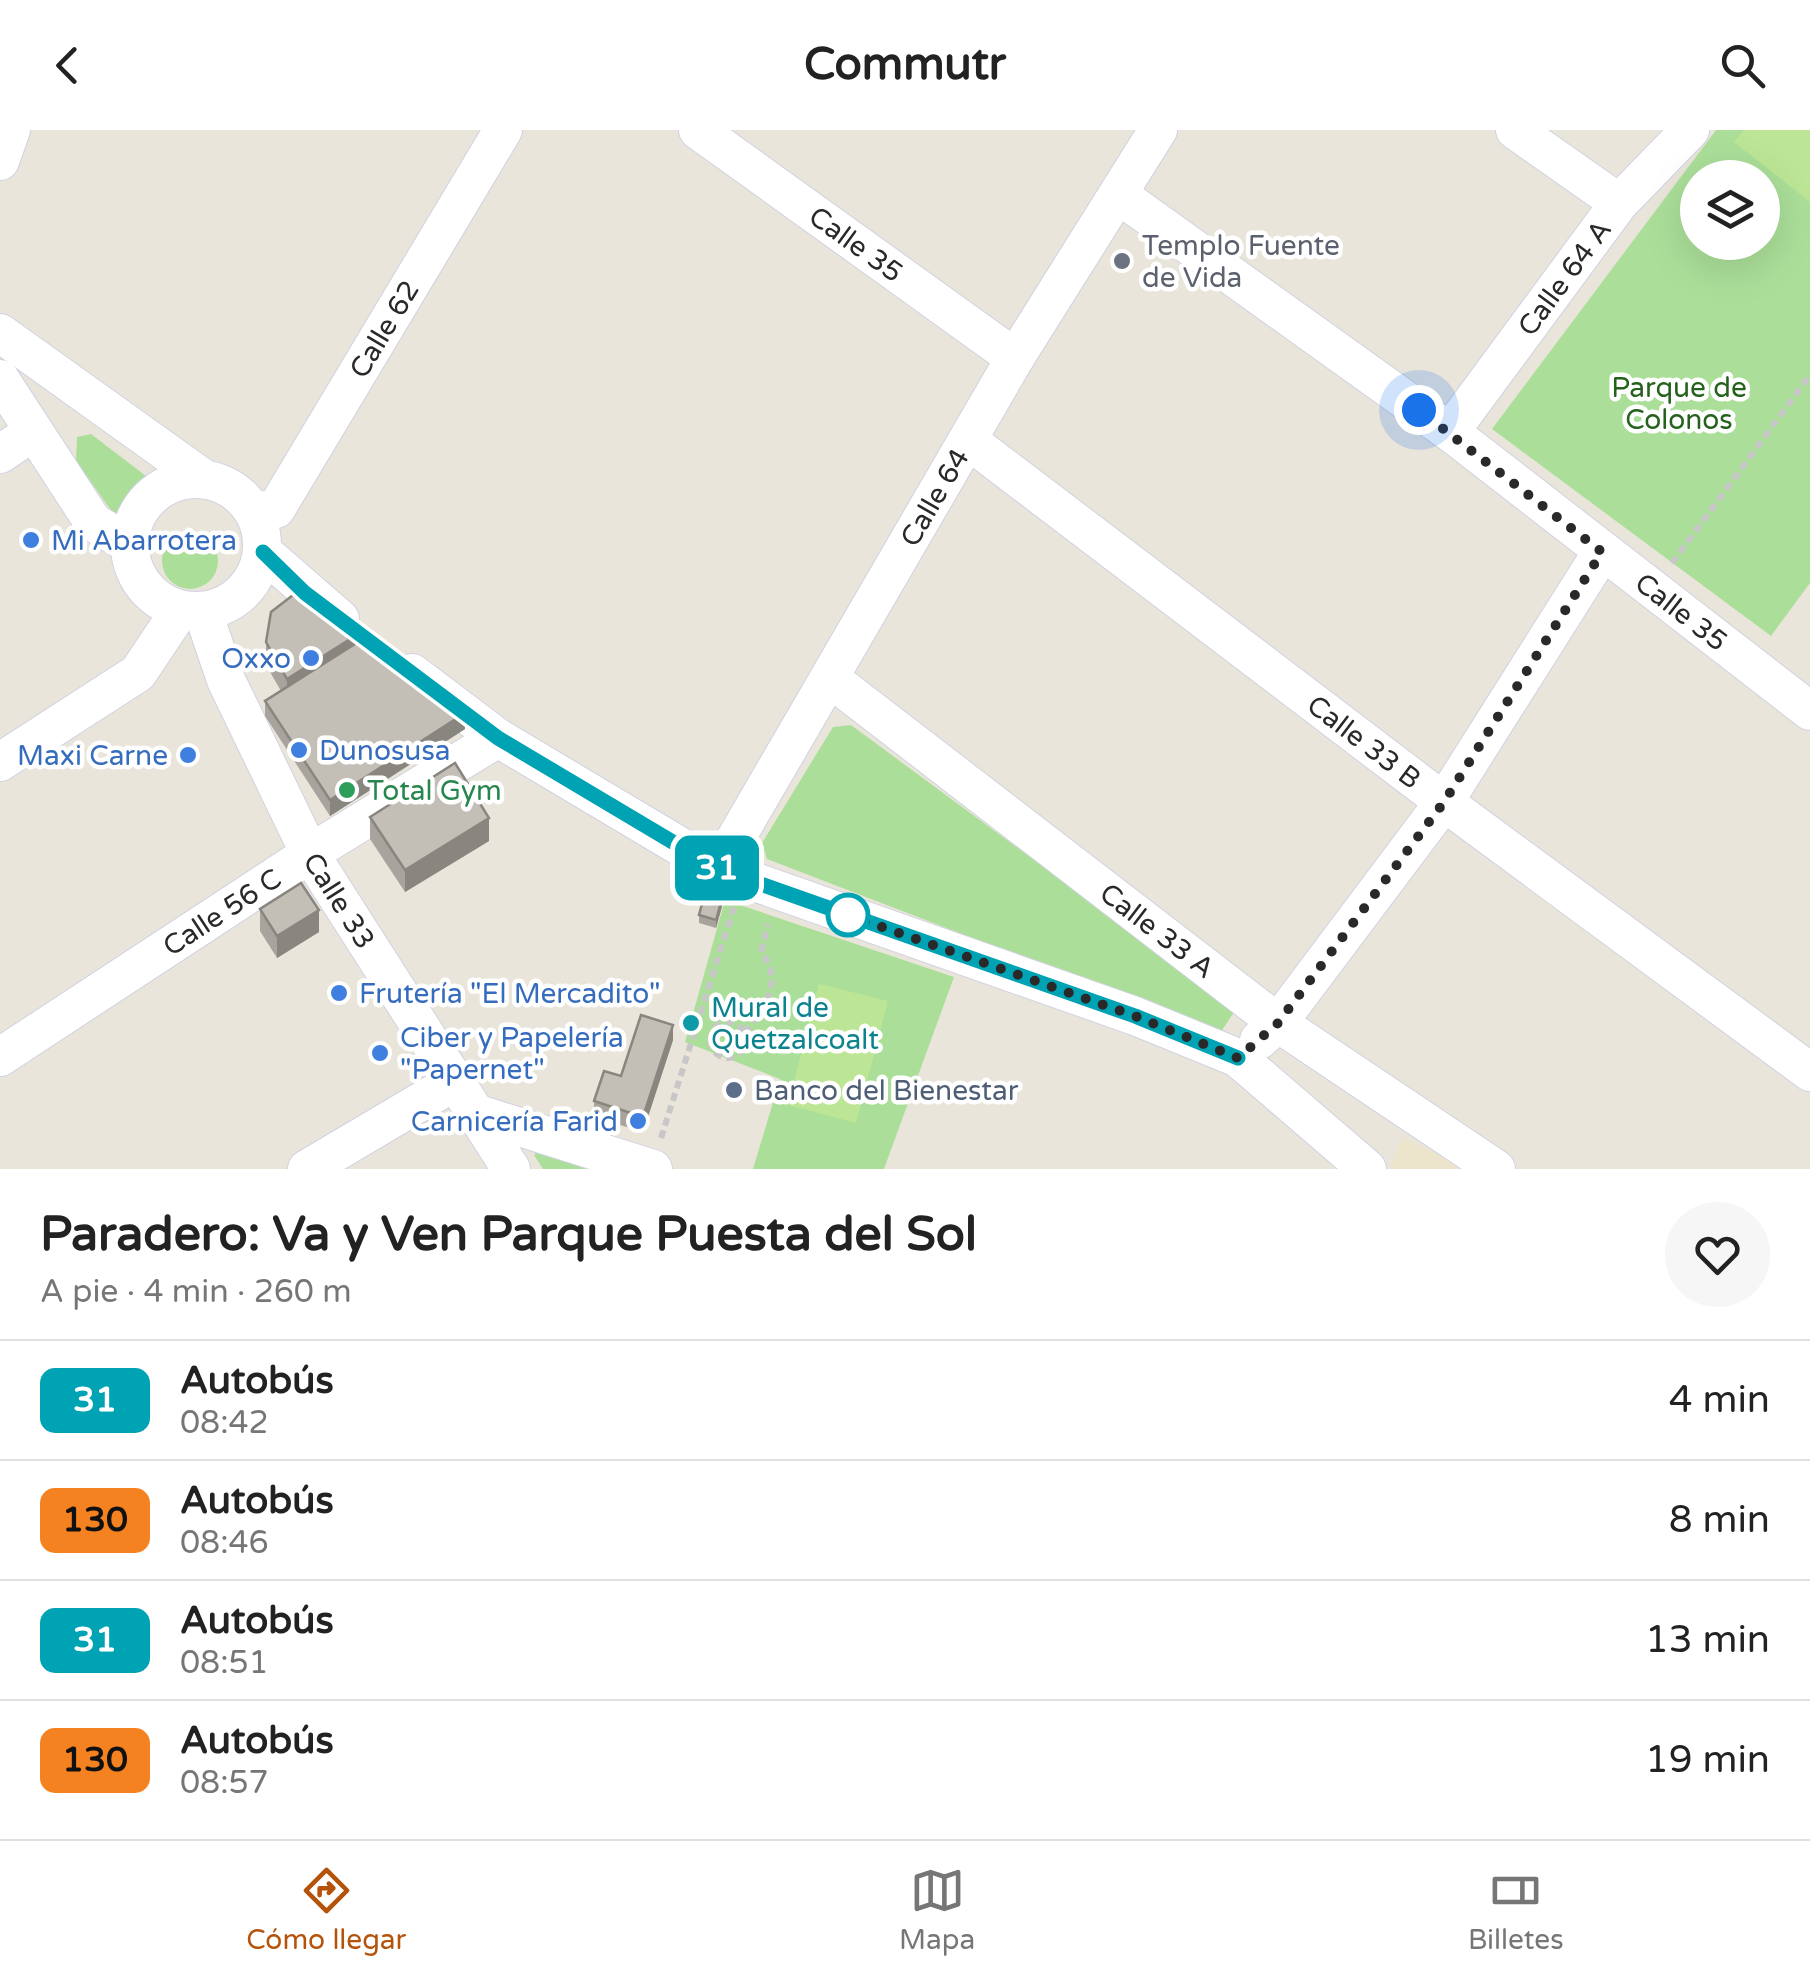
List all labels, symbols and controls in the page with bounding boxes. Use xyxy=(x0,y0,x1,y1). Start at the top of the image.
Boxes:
icon: back xyxy=(40,38,95,93)
text: Commutr xyxy=(804,38,1006,92)
icon: search xyxy=(1715,38,1770,93)
map controls xyxy=(1680,160,1780,260)
button: layers xyxy=(1680,160,1780,260)
street label: Calle 35 xyxy=(802,199,909,290)
street label: Calle 64 A xyxy=(1511,213,1619,343)
place label: Templo Fuente de Vida xyxy=(1142,229,1340,295)
marker: Templo Fuente de Vida xyxy=(1111,250,1133,272)
street label: Calle 62 xyxy=(343,275,427,384)
park label: Parque de Colonos xyxy=(1611,371,1747,437)
your location xyxy=(1394,385,1444,435)
street label: Calle 64 xyxy=(893,443,977,553)
place label: Mi Abarrotera xyxy=(51,524,237,558)
marker: Mi Abarrotera xyxy=(20,529,42,551)
street label: Calle 35 xyxy=(1628,566,1734,659)
place label: Oxxo xyxy=(221,642,291,676)
marker: Oxxo xyxy=(300,647,322,669)
street label: Calle 33 B xyxy=(1300,688,1427,796)
place label: Dunosusa xyxy=(319,734,451,768)
place label: Maxi Carne xyxy=(17,739,168,773)
marker: Dunosusa xyxy=(288,739,310,761)
marker: Maxi Carne xyxy=(177,744,199,766)
place label: Total Gym xyxy=(367,774,502,808)
marker: Total Gym xyxy=(336,779,358,801)
line badge: 31 xyxy=(672,836,762,900)
street label: Calle 33 xyxy=(295,846,382,955)
text: 31 xyxy=(695,847,739,889)
street label: Calle 56 C xyxy=(157,862,288,964)
street label: Calle 33 A xyxy=(1093,876,1221,986)
unlabelled marker xyxy=(827,894,869,936)
place label: Frutería "El Mercadito" xyxy=(359,977,661,1011)
marker: Frutería "El Mercadito" xyxy=(328,982,350,1004)
place label: Mural de Quetzalcoalt xyxy=(711,991,879,1057)
marker: Mural de Quetzalcoalt xyxy=(680,1012,702,1034)
place label: Ciber y Papelería "Papernet" xyxy=(400,1021,624,1087)
marker: Ciber y Papelería "Papernet" xyxy=(369,1042,391,1064)
place label: Banco del Bienestar xyxy=(754,1074,1019,1108)
marker: Banco del Bienestar xyxy=(723,1079,745,1101)
place label: Carnicería Farid xyxy=(411,1105,618,1139)
marker: Carnicería Farid xyxy=(627,1110,649,1132)
button: heart xyxy=(1665,1202,1770,1307)
text: Paradero: Va y Ven Parque Puesta del Sol xyxy=(40,1206,977,1264)
text: A pie · 4 min · 260 m xyxy=(40,1273,352,1311)
text: Autobús xyxy=(180,1358,334,1404)
text: 4 min xyxy=(1669,1377,1770,1423)
text: 31 xyxy=(73,1379,117,1421)
text: 08:42 xyxy=(180,1404,269,1442)
text: Autobús xyxy=(180,1478,334,1524)
text: 8 min xyxy=(1669,1497,1770,1543)
text: 130 xyxy=(62,1499,128,1541)
text: 08:46 xyxy=(180,1524,269,1562)
text: Autobús xyxy=(180,1598,334,1644)
text: 13 min xyxy=(1645,1617,1770,1663)
text: 31 xyxy=(73,1619,117,1661)
text: 08:51 xyxy=(180,1644,269,1682)
text: Autobús xyxy=(180,1718,334,1764)
text: 19 min xyxy=(1645,1737,1770,1783)
text: 130 xyxy=(62,1739,128,1781)
text: 08:57 xyxy=(180,1764,269,1802)
tab: Cómo llegar xyxy=(246,1863,406,1957)
tab: Mapa xyxy=(899,1863,975,1957)
tab: Billetes xyxy=(1468,1863,1564,1957)

